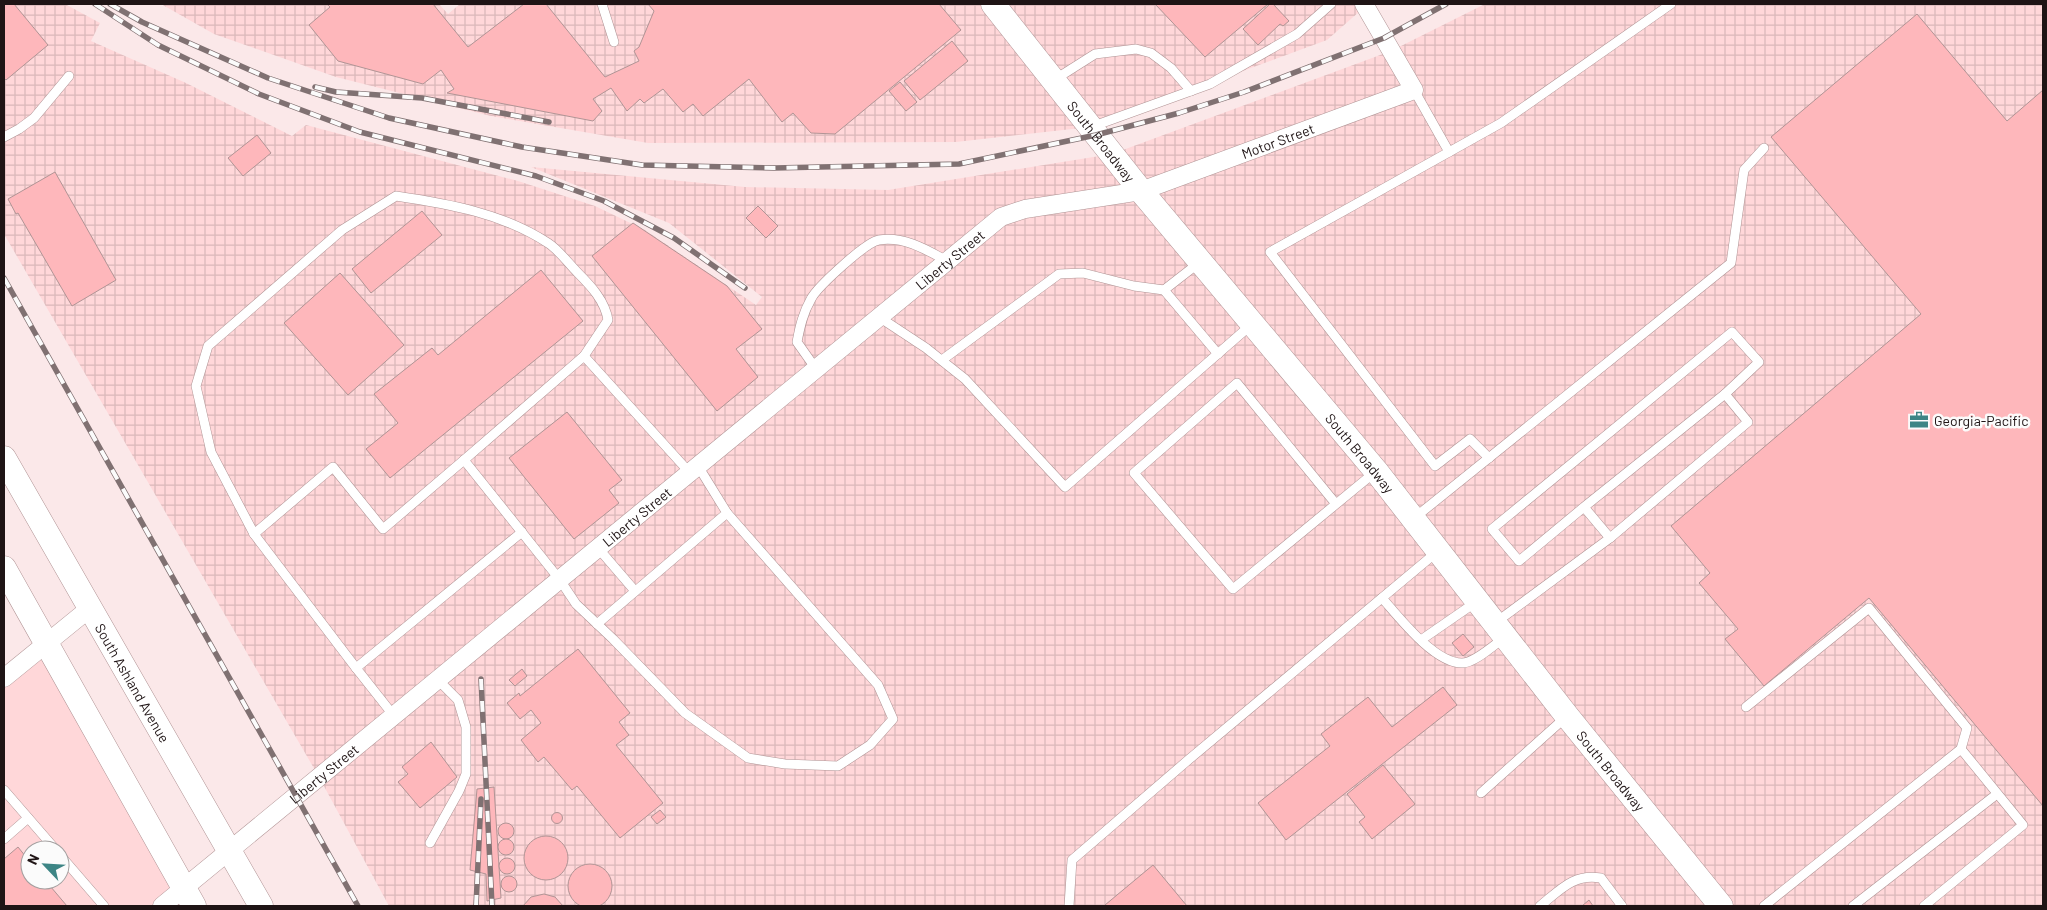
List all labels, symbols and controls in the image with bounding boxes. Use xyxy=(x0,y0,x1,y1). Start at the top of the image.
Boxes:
street label: South Broadway xyxy=(1064,97,1139,186)
street label: Motor Street xyxy=(1239,119,1316,162)
street label: Liberty Street xyxy=(911,226,988,293)
street label: South Broadway xyxy=(1322,409,1399,497)
office icon: Georgia-Pacific xyxy=(1908,409,1930,431)
place label: Georgia-Pacific xyxy=(1934,412,2028,429)
street label: Liberty Street xyxy=(598,483,675,550)
street label: South Ashland Avenue xyxy=(92,620,174,745)
street label: South Broadway xyxy=(1574,727,1649,815)
street label: Liberty Street xyxy=(285,740,362,807)
north arrow xyxy=(20,840,70,890)
text: N xyxy=(23,851,42,867)

